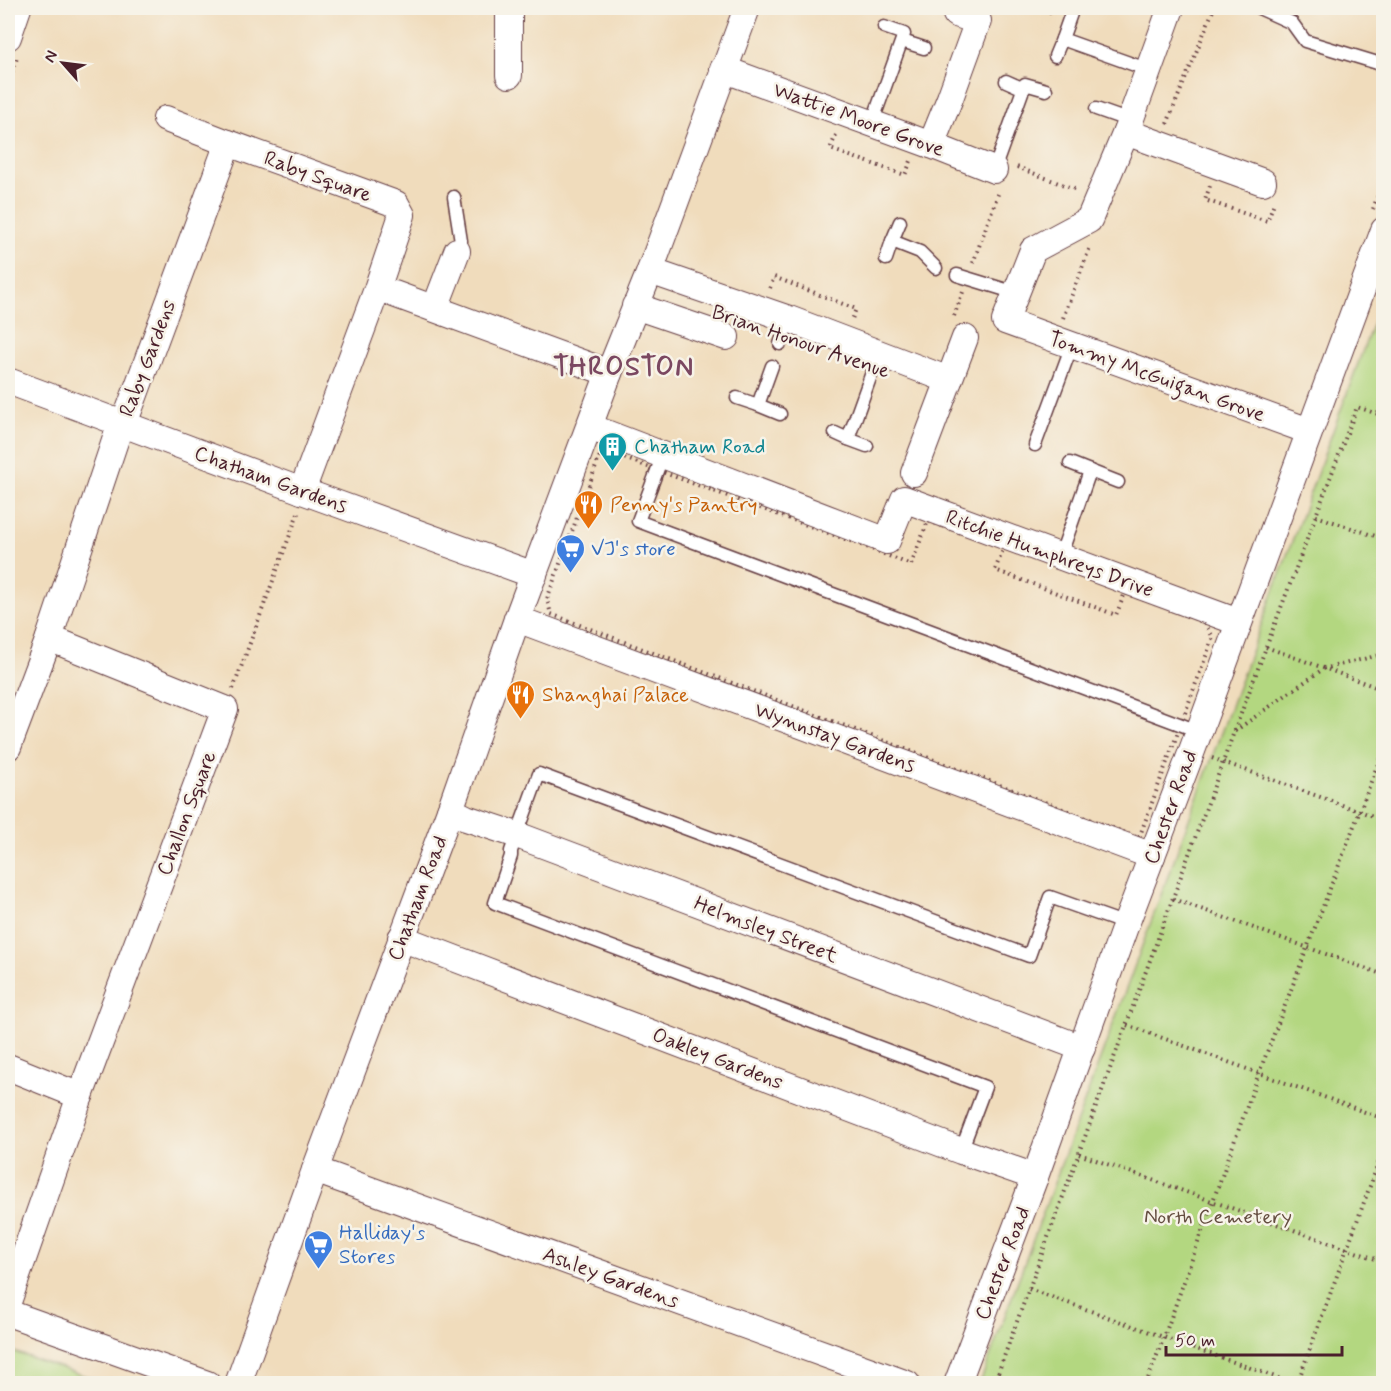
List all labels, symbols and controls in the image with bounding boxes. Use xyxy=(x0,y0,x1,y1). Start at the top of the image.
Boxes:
north arrow xyxy=(33,33,93,93)
text: N xyxy=(39,47,63,66)
street label: Wattie Moore Grove xyxy=(769,76,948,164)
street label: Raby Square xyxy=(260,145,375,209)
street label: Raby Gardens xyxy=(113,296,183,421)
street label: Brian Honour Avenue xyxy=(708,298,894,386)
street label: Tommy McGuigan Grove xyxy=(1044,325,1269,431)
district label: THROSTON xyxy=(553,350,695,385)
building icon: Chatham Road xyxy=(597,430,629,472)
place label: Chatham Road xyxy=(634,433,765,461)
street label: Chatham Gardens xyxy=(190,439,351,521)
restaurant icon: Penny's Pantry xyxy=(573,488,605,530)
place label: Penny's Pantry xyxy=(610,491,758,519)
street label: Ritchie Humphreys Drive xyxy=(942,503,1157,605)
supermarket icon: VJ's store xyxy=(554,532,586,574)
place label: VJ's store xyxy=(591,535,676,563)
restaurant icon: Shanghai Palace xyxy=(505,678,537,720)
place label: Shanghai Palace xyxy=(542,681,689,709)
street label: Wynnstay Gardens xyxy=(750,696,919,780)
street label: Chester Road xyxy=(1137,746,1205,868)
street label: Challon Square xyxy=(150,747,224,880)
street label: Chatham Road xyxy=(381,832,455,965)
street label: Helmsley Street xyxy=(690,890,842,970)
street label: Oakley Gardens xyxy=(648,1021,787,1097)
street label: Chester Road xyxy=(968,1203,1037,1324)
park label: North Cemetery xyxy=(1144,1203,1292,1231)
place label: Halliday's Stores xyxy=(339,1219,425,1271)
supermarket icon: Halliday's Stores xyxy=(302,1228,334,1270)
street label: Ashley Gardens xyxy=(539,1240,682,1315)
scale bar xyxy=(1166,1319,1342,1357)
text: 50 m xyxy=(1175,1329,1215,1353)

